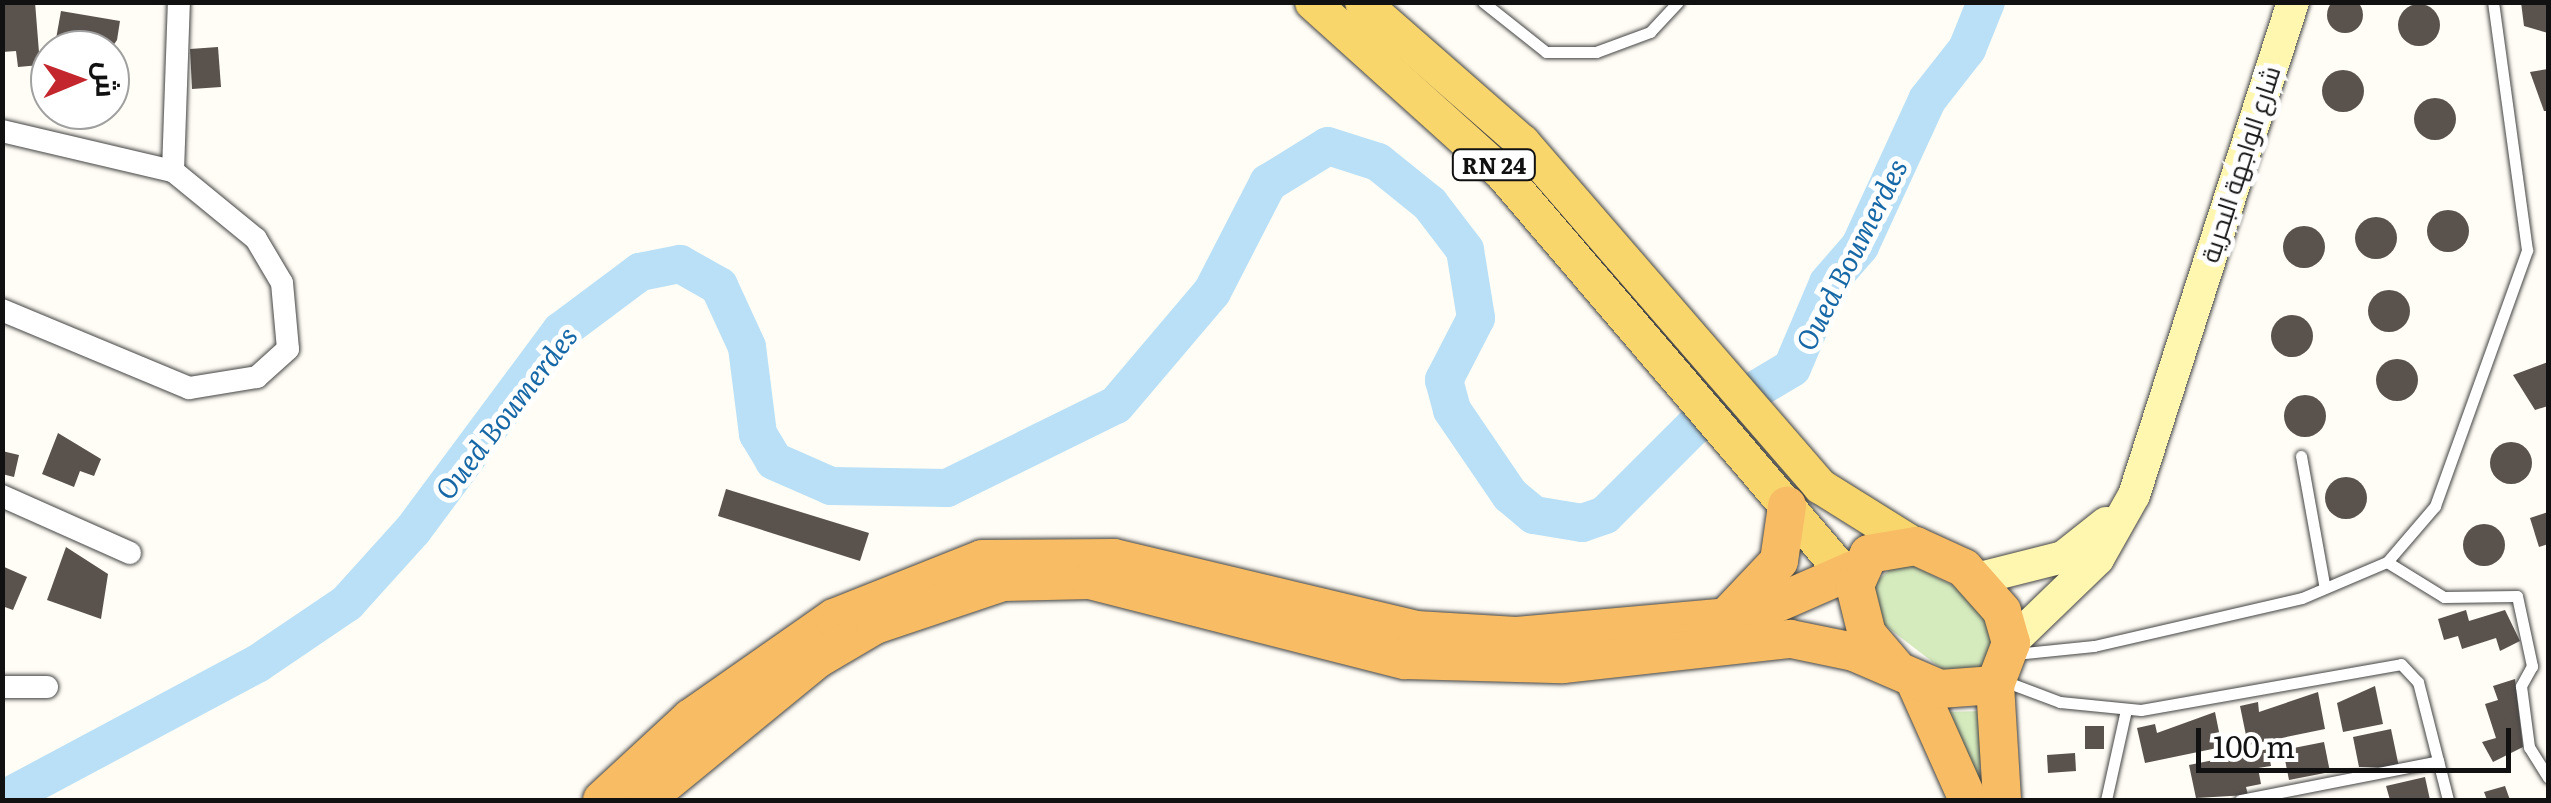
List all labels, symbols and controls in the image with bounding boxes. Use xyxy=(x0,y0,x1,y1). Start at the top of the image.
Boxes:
north arrow xyxy=(30,30,130,130)
text: ش xyxy=(87,61,129,98)
street label: شارع الواجهة البحرية xyxy=(2194,62,2286,266)
road number: RN 24 xyxy=(1452,148,1536,182)
water label: Oued Boumerdes xyxy=(1787,153,1913,355)
water label: Oued Boumerdes xyxy=(427,319,583,505)
scale bar xyxy=(2201,708,2516,770)
text: 100 m xyxy=(2213,723,2295,767)

